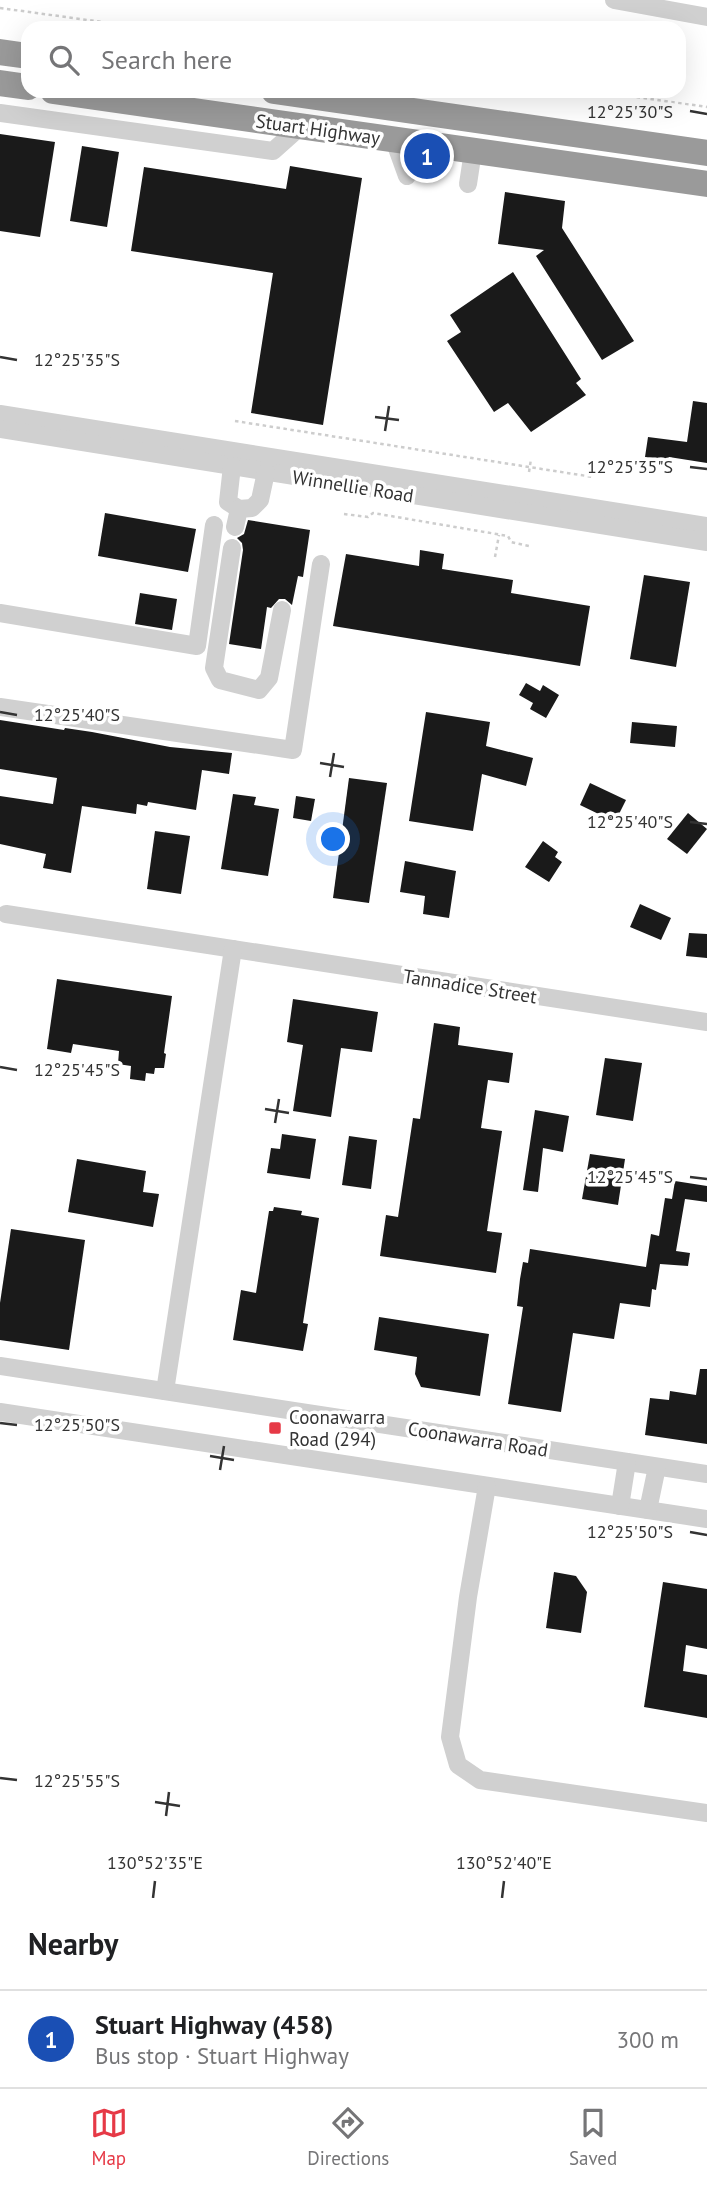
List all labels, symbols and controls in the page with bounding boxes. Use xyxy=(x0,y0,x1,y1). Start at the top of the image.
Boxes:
search box xyxy=(21,21,686,98)
icon: search xyxy=(45,41,83,79)
text: Search here xyxy=(101,43,232,76)
text: 12°25'30"S xyxy=(587,100,673,123)
street label: Stuart Highway xyxy=(254,108,382,150)
pin: 1 xyxy=(404,130,450,182)
text: 12°25'35"S xyxy=(34,348,120,371)
text: 12°25'35"S xyxy=(587,455,673,478)
street label: Winnellie Road xyxy=(291,465,415,507)
text: 12°25'40"S xyxy=(34,703,120,726)
text: 12°25'40"S xyxy=(587,810,673,833)
your location xyxy=(316,822,350,856)
street label: Tannadice Street xyxy=(402,964,539,1008)
text: 12°25'45"S xyxy=(34,1058,120,1081)
text: 12°25'45"S xyxy=(587,1165,673,1188)
place label: Coonawarra Road (294) xyxy=(289,1405,385,1451)
text: 12°25'50"S xyxy=(34,1413,120,1436)
street label: Coonawarra Road xyxy=(406,1416,550,1462)
marker: Coonawarra Road (294) xyxy=(267,1420,283,1436)
text: 12°25'50"S xyxy=(587,1520,673,1543)
text: 12°25'55"S xyxy=(34,1769,120,1792)
text: 130°52'35"E xyxy=(107,1851,203,1874)
text: 130°52'40"E xyxy=(456,1851,552,1874)
text: Nearby xyxy=(28,1924,118,1963)
text: Stuart Highway (458) xyxy=(95,2008,333,2041)
text: 1 xyxy=(44,2025,58,2054)
text: 300 m xyxy=(617,2025,679,2054)
text: Bus stop · Stuart Highway xyxy=(95,2041,349,2070)
tab: Map xyxy=(90,2104,128,2170)
tab: Directions xyxy=(307,2104,389,2170)
tab: Saved xyxy=(569,2104,617,2170)

